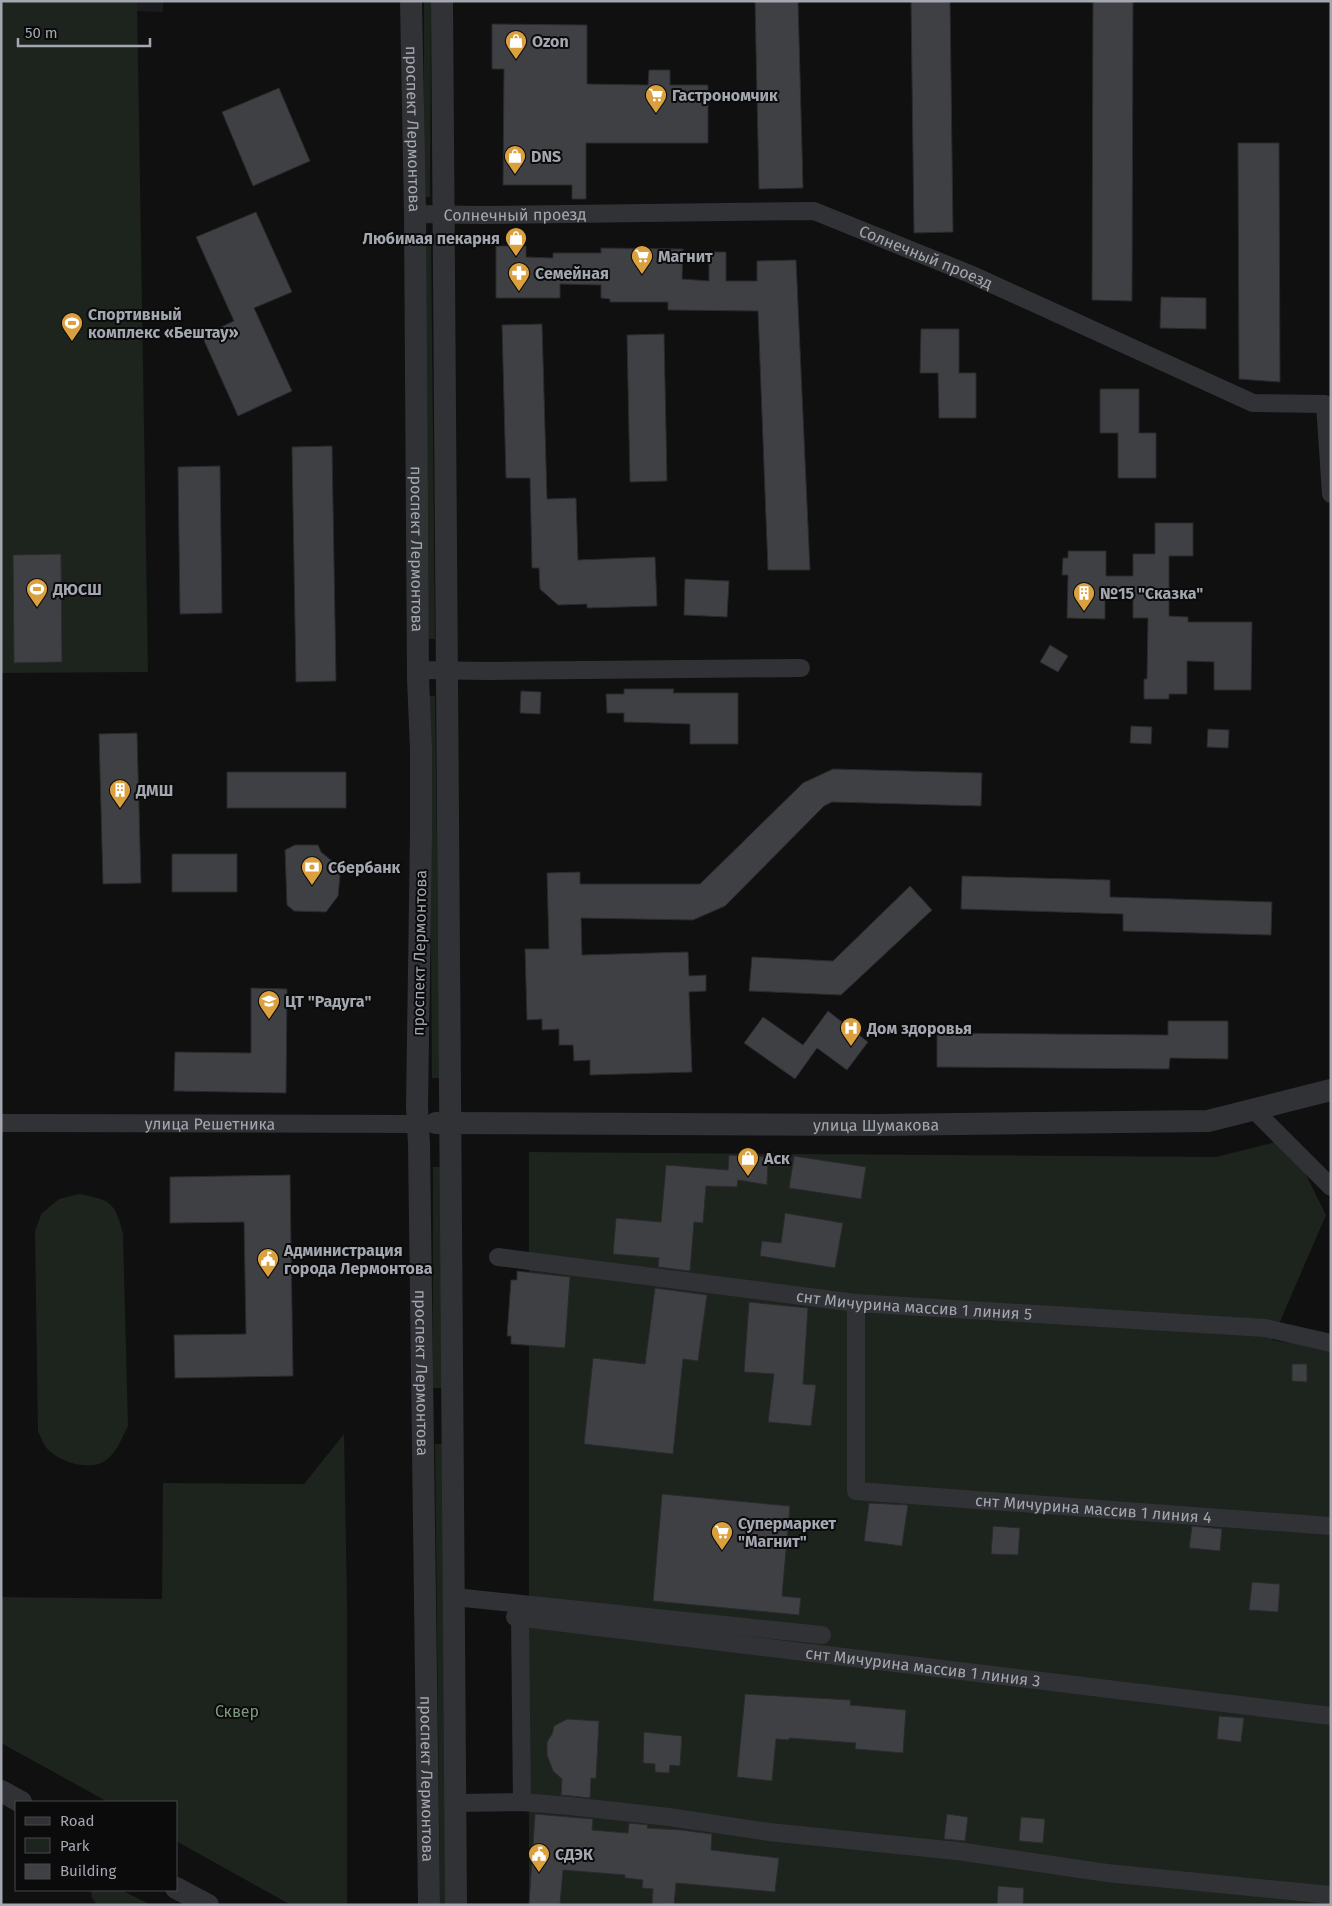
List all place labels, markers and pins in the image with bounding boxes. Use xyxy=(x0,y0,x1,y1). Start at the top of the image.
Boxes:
shop icon: Ozon xyxy=(504,29,528,60)
place label: Ozon xyxy=(532,32,569,51)
supermarket icon: Гастрономчик xyxy=(644,83,668,114)
place label: Гастрономчик xyxy=(672,86,778,105)
shop icon: DNS xyxy=(503,144,527,175)
place label: DNS xyxy=(531,147,561,166)
shop icon: Любимая пекарня xyxy=(504,226,528,257)
place label: Любимая пекарня xyxy=(362,229,500,248)
supermarket icon: Магнит xyxy=(630,244,654,275)
place label: Магнит xyxy=(658,247,713,266)
pharmacy icon: Семейная xyxy=(507,261,531,292)
place label: Семейная xyxy=(535,264,609,283)
place label: Спортивный комплекс «Бештау» xyxy=(88,305,239,342)
sports icon: Спортивный комплекс «Бештау» xyxy=(60,311,84,342)
sports icon: ДЮСШ xyxy=(25,577,49,608)
place label: ДЮСШ xyxy=(52,580,102,599)
building icon: №15 "Сказка" xyxy=(1072,581,1096,612)
place label: №15 "Сказка" xyxy=(1100,584,1203,603)
building icon: ДМШ xyxy=(108,778,132,809)
place label: ДМШ xyxy=(135,781,173,800)
bank icon: Сбербанк xyxy=(300,855,324,886)
place label: Сбербанк xyxy=(328,858,401,877)
school or university icon: ЦТ "Радуга" xyxy=(257,989,281,1020)
place label: ЦТ "Радуга" xyxy=(285,992,371,1011)
hospital icon: Дом здоровья xyxy=(839,1016,863,1047)
place label: Дом здоровья xyxy=(866,1019,972,1038)
shop icon: Аск xyxy=(736,1146,760,1177)
place label: Аск xyxy=(763,1149,790,1168)
place label: Администрация города Лермонтова xyxy=(283,1241,433,1278)
public building icon: Администрация города Лермонтова xyxy=(256,1247,280,1278)
place label: Супермаркет "Магнит" xyxy=(738,1514,836,1551)
supermarket icon: Супермаркет "Магнит" xyxy=(710,1520,734,1551)
public building icon: СДЭК xyxy=(527,1842,551,1873)
place label: СДЭК xyxy=(555,1845,594,1864)

